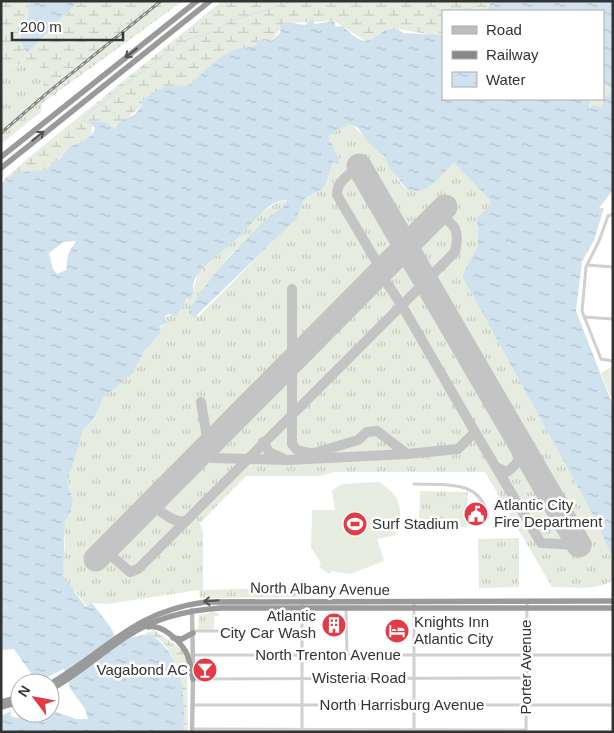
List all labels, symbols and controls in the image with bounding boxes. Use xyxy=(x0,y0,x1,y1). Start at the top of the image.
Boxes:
scale bar xyxy=(12,10,124,42)
legend xyxy=(442,10,604,100)
text: 200 m xyxy=(20,18,62,35)
text: Road xyxy=(486,21,522,38)
text: Railway xyxy=(486,46,539,63)
one-way arrow xyxy=(124,48,138,58)
text: Water xyxy=(486,71,525,88)
one-way arrow xyxy=(31,131,44,142)
place label: Atlantic City Fire Department xyxy=(494,496,603,530)
public building icon: Atlantic City Fire Department xyxy=(463,501,489,527)
sports icon: Surf Stadium xyxy=(342,511,368,537)
place label: Surf Stadium xyxy=(372,515,459,532)
street label: North Albany Avenue xyxy=(250,579,390,598)
one-way arrow xyxy=(203,597,219,606)
place label: Atlantic City Car Wash xyxy=(220,607,316,641)
building icon: Atlantic City Car Wash xyxy=(321,612,347,638)
place label: Knights Inn Atlantic City xyxy=(414,613,494,647)
hotel icon: Knights Inn Atlantic City xyxy=(384,618,410,644)
street label: Porter Avenue xyxy=(517,620,534,714)
street label: North Trenton Avenue xyxy=(255,646,401,663)
bar icon: Vagabond AC xyxy=(192,657,218,683)
place label: Vagabond AC xyxy=(97,661,188,678)
street label: Wisteria Road xyxy=(312,669,406,686)
north arrow xyxy=(10,673,60,723)
text: N xyxy=(15,683,33,700)
street label: North Harrisburg Avenue xyxy=(320,696,484,713)

